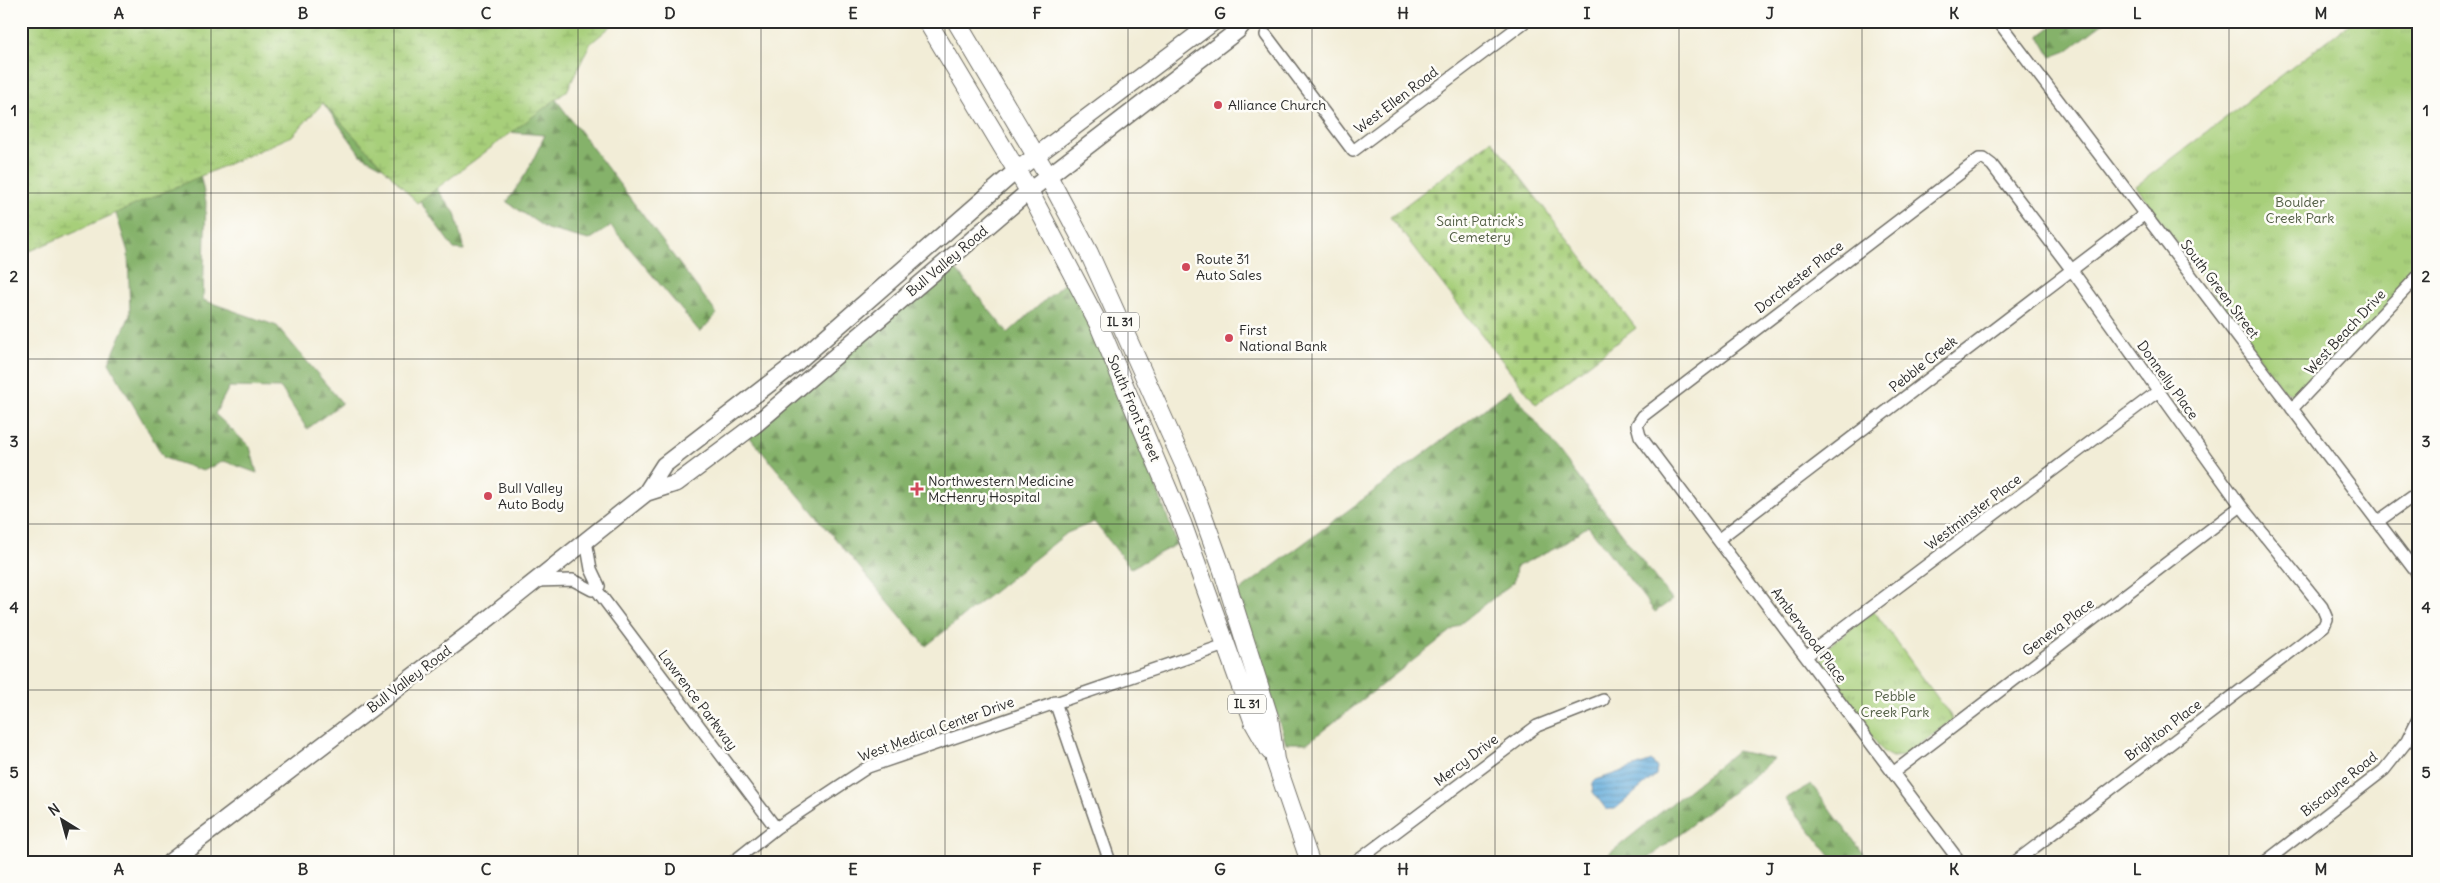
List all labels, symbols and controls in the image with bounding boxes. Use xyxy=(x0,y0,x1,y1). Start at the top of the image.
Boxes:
text: A xyxy=(114,3,124,23)
text: B xyxy=(298,3,309,23)
text: C xyxy=(481,3,492,23)
text: D xyxy=(664,3,676,23)
text: E xyxy=(848,3,858,23)
text: F xyxy=(1032,3,1042,23)
text: G xyxy=(1214,3,1226,23)
text: H xyxy=(1397,3,1409,23)
text: I xyxy=(1584,3,1591,23)
text: J xyxy=(1766,3,1775,23)
text: K xyxy=(1949,3,1959,23)
text: L xyxy=(2133,3,2142,23)
text: M xyxy=(2315,3,2328,23)
street label: West Ellen Road xyxy=(1350,63,1442,137)
place label: Alliance Church xyxy=(1228,96,1326,114)
marker: Alliance Church xyxy=(1212,99,1224,111)
text: 1 xyxy=(11,100,17,120)
text: 1 xyxy=(2423,100,2429,120)
park label: Boulder Creek Park xyxy=(2266,193,2334,227)
park label: Saint Patrick's Cemetery xyxy=(1436,212,1524,246)
street label: Bull Valley Road xyxy=(903,222,991,300)
street label: South Green Street xyxy=(2177,236,2263,342)
street label: Dorchester Place xyxy=(1751,237,1847,317)
place label: Route 31 Auto Sales xyxy=(1196,250,1262,284)
marker: Route 31 Auto Sales xyxy=(1180,261,1192,273)
text: 2 xyxy=(10,266,19,286)
text: 2 xyxy=(2422,266,2431,286)
street label: West Beach Drive xyxy=(2301,285,2389,379)
road number: IL 31 xyxy=(1101,313,1139,332)
place label: First National Bank xyxy=(1239,321,1327,355)
marker: First National Bank xyxy=(1223,332,1235,344)
street label: Pebble Creek xyxy=(1885,332,1961,396)
street label: Donnelly Place xyxy=(2133,337,2203,423)
street label: South Front Street xyxy=(1103,352,1165,464)
text: 3 xyxy=(9,431,19,451)
text: 3 xyxy=(2421,431,2431,451)
street label: Westminster Place xyxy=(1921,470,2025,554)
place label: Northwestern Medicine McHenry Hospital xyxy=(928,472,1074,506)
place label: Bull Valley Auto Body xyxy=(498,479,564,513)
marker: Northwestern Medicine McHenry Hospital xyxy=(910,482,924,496)
marker: Bull Valley Auto Body xyxy=(482,490,494,502)
street label: Amberwood Place xyxy=(1767,584,1851,686)
street label: Geneva Place xyxy=(2019,594,2097,660)
text: 4 xyxy=(9,597,19,617)
text: 4 xyxy=(2421,597,2431,617)
street label: Bull Valley Road xyxy=(363,641,455,717)
street label: Lawrence Parkway xyxy=(654,646,742,754)
park label: Pebble Creek Park xyxy=(1861,687,1929,721)
street label: West Medical Center Drive xyxy=(856,692,1016,766)
road number: IL 31 xyxy=(1228,694,1266,714)
street label: Brighton Place xyxy=(2121,695,2205,765)
street label: Mercy Drive xyxy=(1430,730,1502,790)
street label: Biscayne Road xyxy=(2297,748,2381,820)
text: 5 xyxy=(9,762,19,782)
text: 5 xyxy=(2421,762,2431,782)
north arrow xyxy=(38,796,88,846)
text: N xyxy=(45,800,63,820)
text: A xyxy=(114,859,124,879)
text: B xyxy=(298,859,309,879)
text: C xyxy=(481,859,492,879)
text: D xyxy=(664,859,676,879)
text: E xyxy=(848,859,858,879)
text: F xyxy=(1032,859,1042,879)
text: G xyxy=(1214,859,1226,879)
text: H xyxy=(1397,859,1409,879)
text: I xyxy=(1584,859,1591,879)
text: J xyxy=(1766,859,1775,879)
text: K xyxy=(1949,859,1959,879)
text: L xyxy=(2133,859,2142,879)
text: M xyxy=(2315,859,2328,879)

